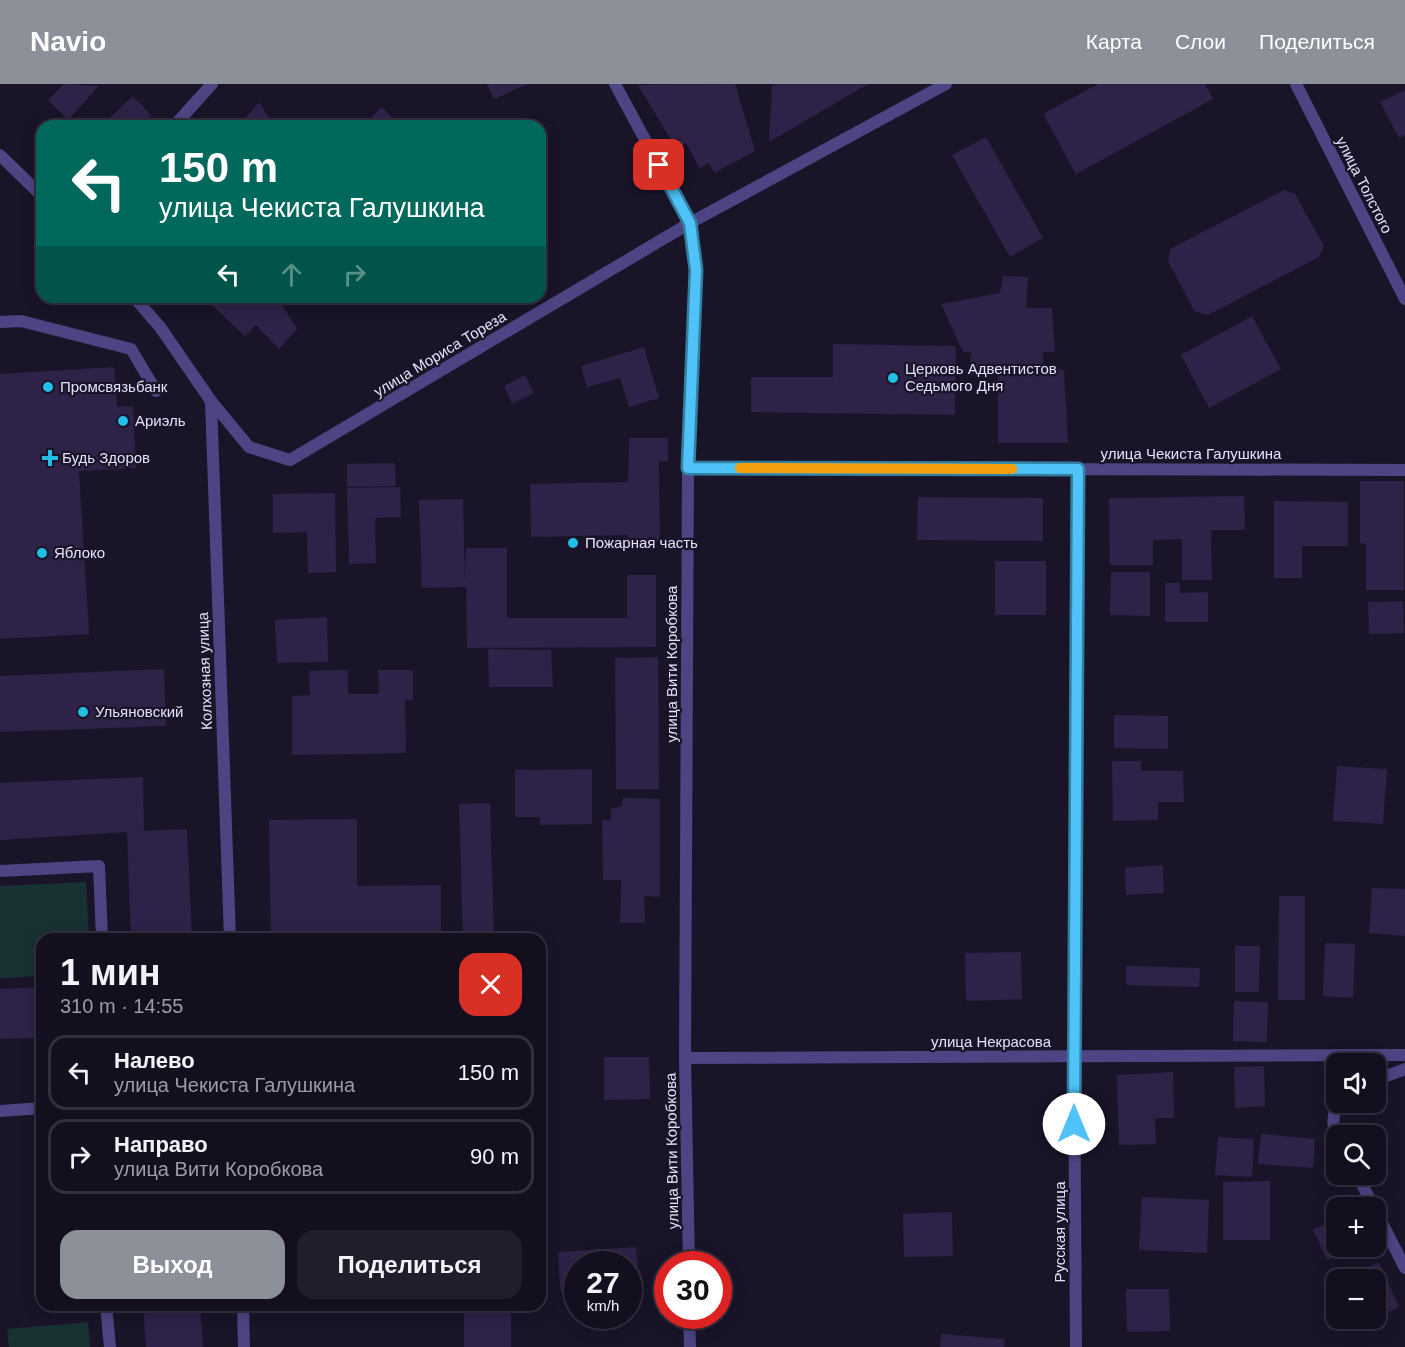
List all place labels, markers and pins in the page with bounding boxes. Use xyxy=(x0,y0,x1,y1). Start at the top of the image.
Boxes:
pin xyxy=(633,139,684,190)
place label: Церковь Адвентистов Седьмого Дня xyxy=(905,360,1057,394)
marker: Церковь Адвентистов Седьмого Дня xyxy=(886,371,900,385)
place label: Промсвязьбанк xyxy=(60,378,168,395)
marker: Промсвязьбанк xyxy=(41,380,55,394)
place label: Ариэль xyxy=(135,412,186,429)
marker: Ариэль xyxy=(116,414,130,428)
place label: Будь Здоров xyxy=(62,449,150,466)
marker: Будь Здоров xyxy=(43,451,57,465)
place label: Пожарная часть xyxy=(585,534,698,551)
marker: Пожарная часть xyxy=(566,536,580,550)
place label: Яблоко xyxy=(54,544,105,561)
marker: Яблоко xyxy=(35,546,49,560)
place label: Ульяновский xyxy=(95,703,183,720)
marker: Ульяновский xyxy=(76,705,90,719)

